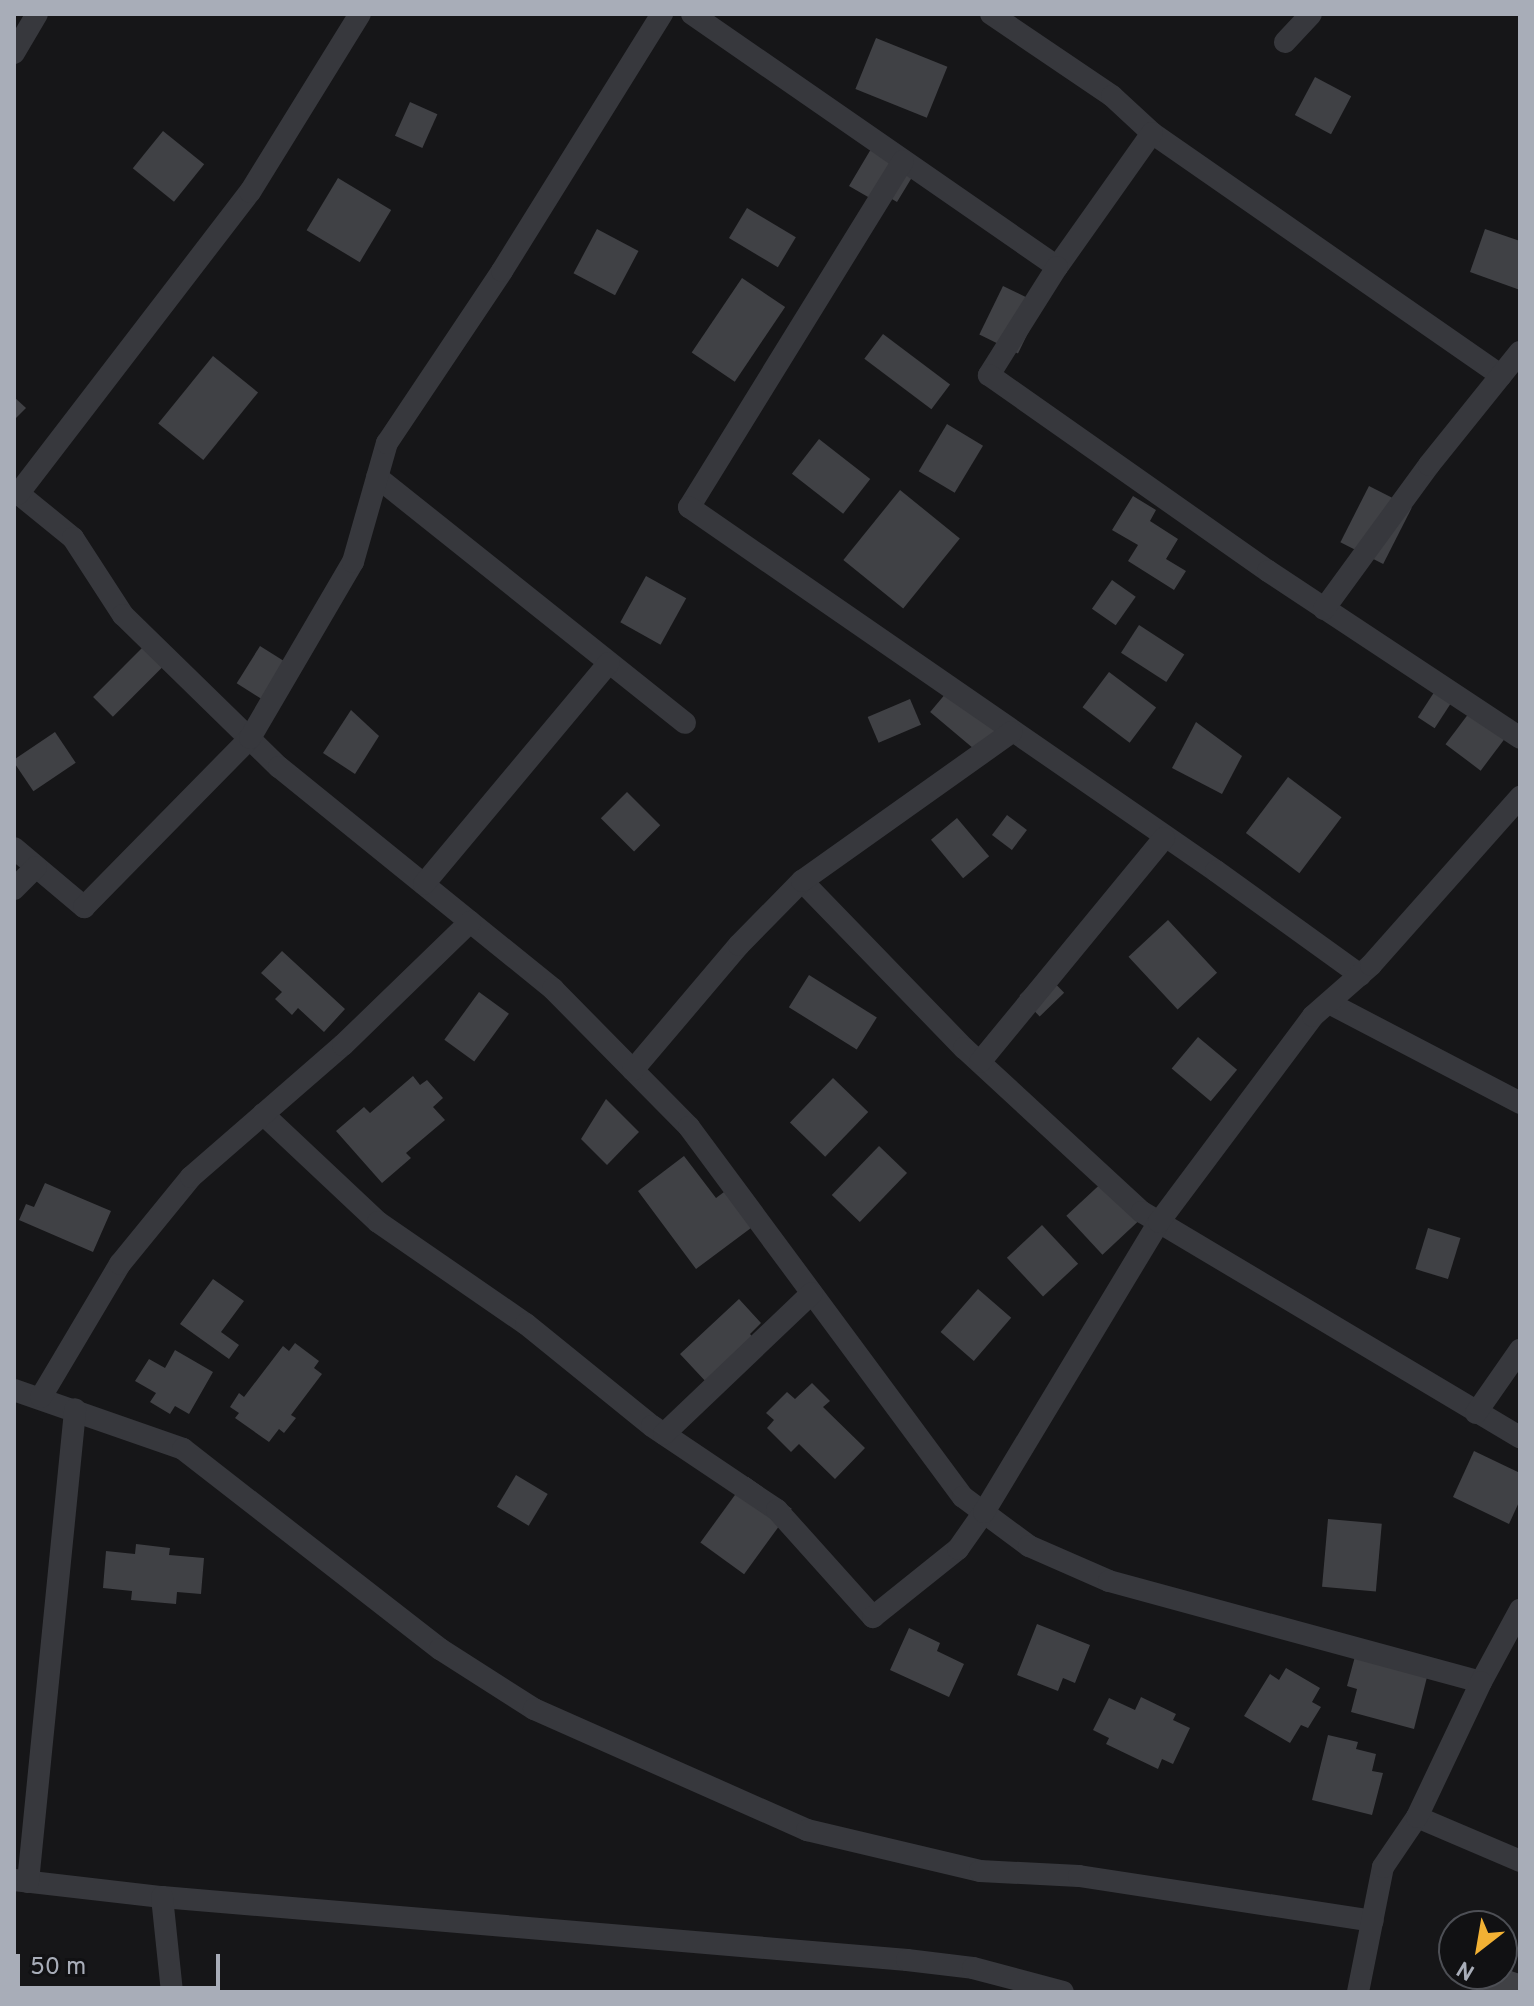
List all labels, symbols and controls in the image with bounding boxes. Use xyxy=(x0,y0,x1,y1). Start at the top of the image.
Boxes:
north arrow xyxy=(1438,1910,1518,1990)
scale bar xyxy=(20,1938,224,1988)
text: 50 m xyxy=(30,1953,86,1983)
text: N xyxy=(1453,1954,1480,1985)

